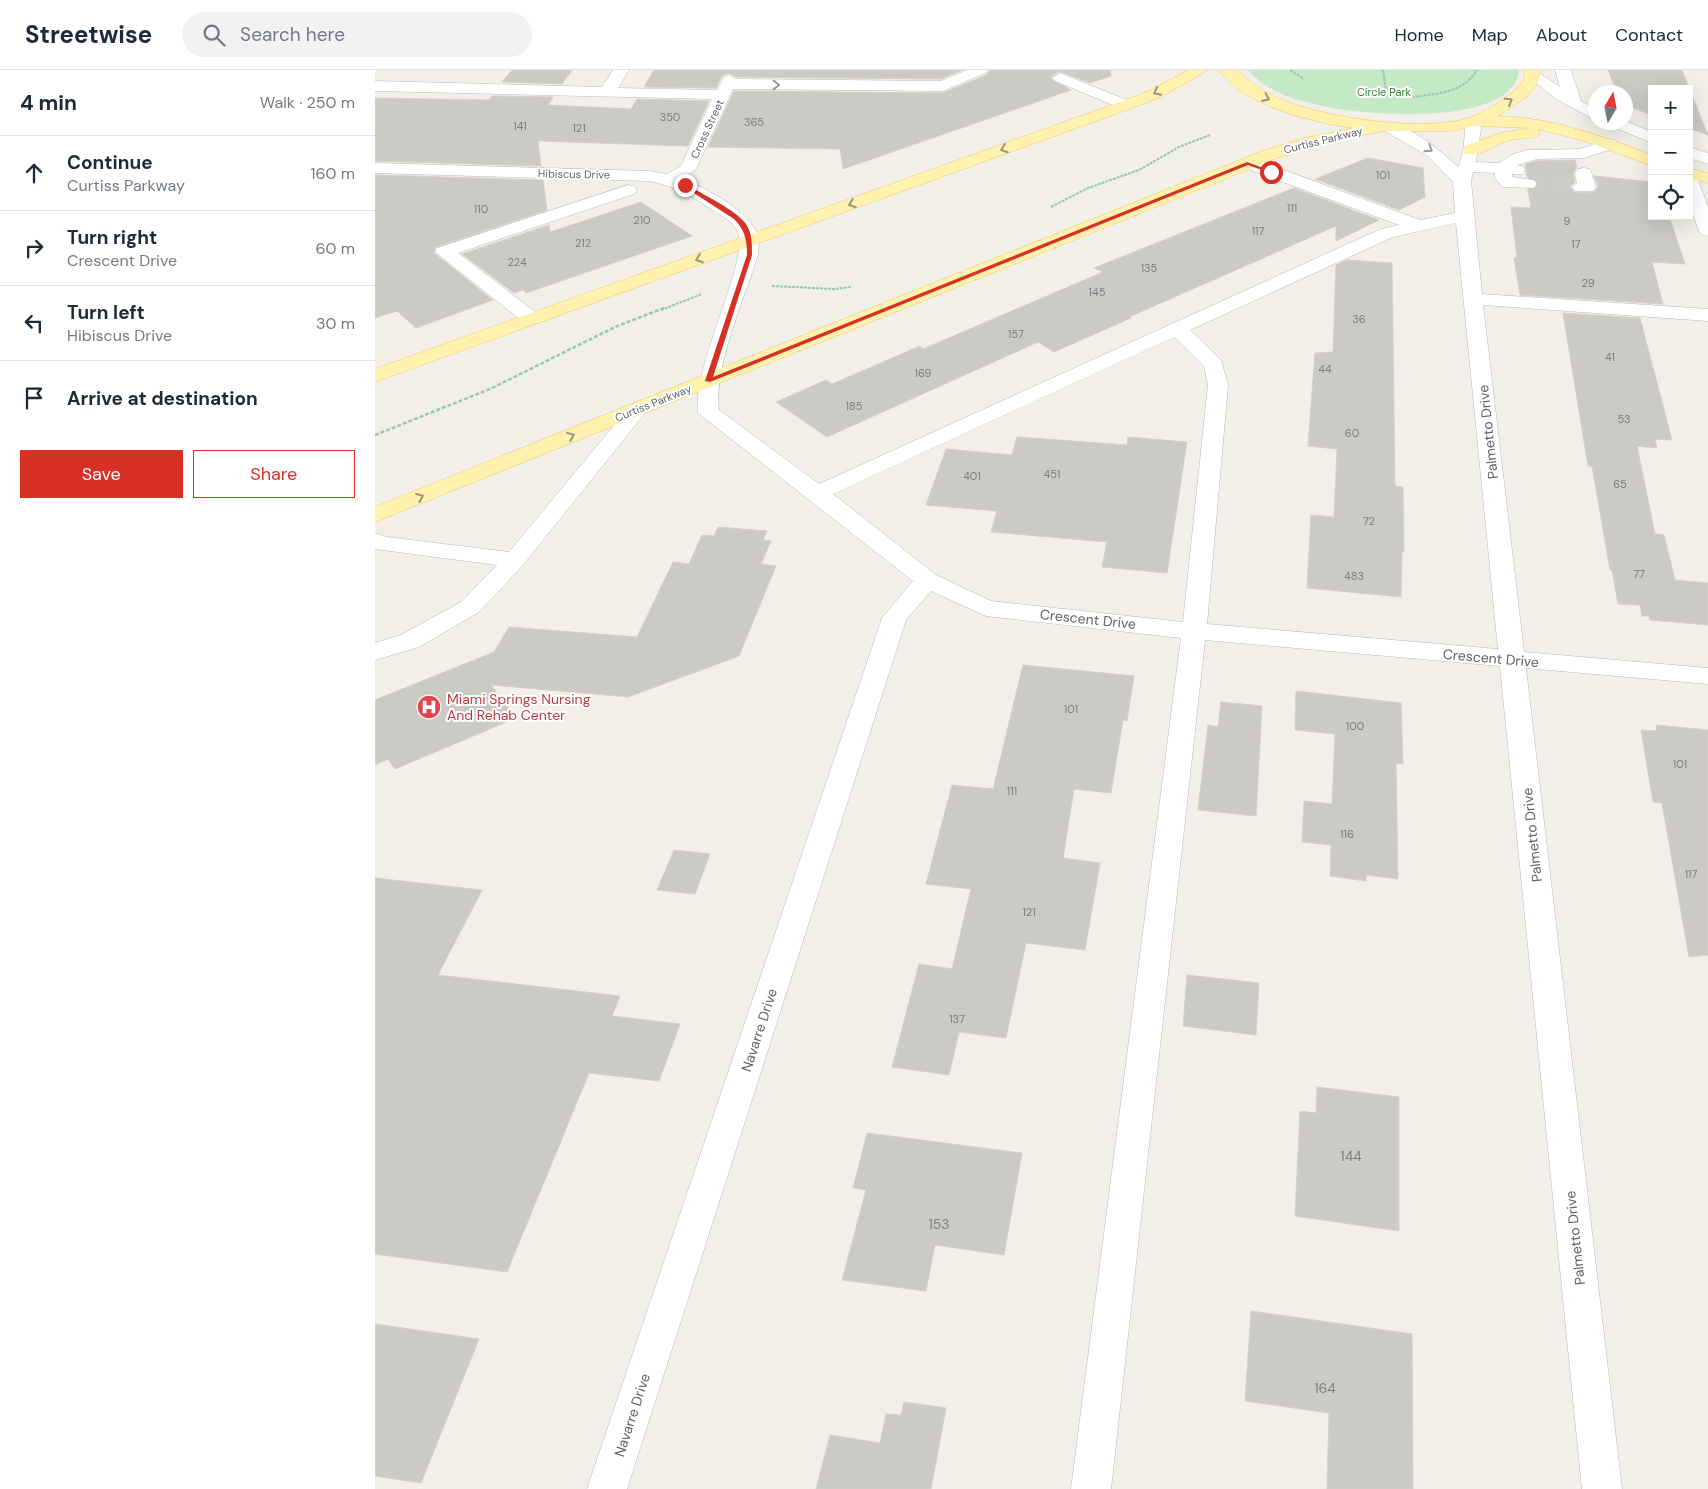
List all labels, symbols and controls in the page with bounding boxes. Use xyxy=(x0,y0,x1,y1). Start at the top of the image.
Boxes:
search box xyxy=(182,12,532,57)
text: Streetwise xyxy=(25,19,152,50)
icon: search xyxy=(200,21,228,49)
text: Search here xyxy=(240,22,345,47)
text: Home xyxy=(1394,23,1444,47)
text: Map xyxy=(1472,23,1508,47)
text: About xyxy=(1536,23,1587,47)
text: Contact xyxy=(1615,23,1683,47)
one-way arrow xyxy=(773,80,781,90)
park label: Circle Park xyxy=(1357,85,1411,99)
north arrow xyxy=(1588,85,1633,130)
map controls xyxy=(1648,85,1693,220)
button: + xyxy=(1648,85,1693,130)
one-way arrow xyxy=(1153,86,1162,97)
text: 4 min xyxy=(20,89,77,117)
text: Walk · 250 m xyxy=(260,92,355,113)
one-way arrow xyxy=(1261,92,1270,103)
street label: Cross Street xyxy=(687,97,727,161)
one-way arrow xyxy=(1504,97,1513,107)
house number: 350 xyxy=(660,110,680,124)
house number: 365 xyxy=(744,115,764,129)
house number: 141 xyxy=(513,119,527,133)
house number: 121 xyxy=(572,121,586,135)
street label: Curtiss Parkway xyxy=(1282,123,1364,157)
button: − xyxy=(1648,130,1693,175)
one-way arrow xyxy=(1001,143,1009,153)
one-way arrow xyxy=(1423,143,1432,153)
text: Continue xyxy=(67,150,153,175)
icon: ahead xyxy=(20,159,48,187)
route start xyxy=(1260,161,1283,184)
text: 160 m xyxy=(311,163,355,184)
street label: Hibiscus Drive xyxy=(538,166,610,182)
house number: 101 xyxy=(1376,168,1390,182)
route end xyxy=(674,174,697,197)
text: Curtiss Parkway xyxy=(67,175,185,196)
button: locate xyxy=(1648,175,1693,220)
one-way arrow xyxy=(848,198,856,208)
house number: 111 xyxy=(1287,201,1297,215)
house number: 110 xyxy=(474,202,488,216)
house number: 210 xyxy=(633,213,651,227)
house number: 9 xyxy=(1564,214,1571,228)
house number: 117 xyxy=(1252,224,1264,238)
text: Turn right xyxy=(67,225,157,250)
icon: right xyxy=(20,234,48,262)
house number: 212 xyxy=(575,236,591,250)
house number: 17 xyxy=(1571,237,1581,251)
text: 60 m xyxy=(315,238,355,259)
text: Crescent Drive xyxy=(67,250,177,271)
one-way arrow xyxy=(695,253,703,263)
house number: 224 xyxy=(507,255,527,269)
house number: 135 xyxy=(1141,261,1158,275)
house number: 29 xyxy=(1581,276,1595,290)
house number: 145 xyxy=(1089,285,1106,299)
text: Turn left xyxy=(67,300,145,325)
icon: left xyxy=(20,309,48,337)
house number: 36 xyxy=(1352,312,1366,326)
text: 30 m xyxy=(316,313,355,334)
text: Hibiscus Drive xyxy=(67,325,172,346)
house number: 157 xyxy=(1008,327,1024,341)
house number: 41 xyxy=(1605,350,1615,364)
house number: 44 xyxy=(1318,362,1332,376)
house number: 169 xyxy=(914,366,932,380)
street label: Curtiss Parkway xyxy=(613,381,693,425)
icon: arrive xyxy=(20,384,48,412)
street label: Palmetto Drive xyxy=(1474,384,1502,480)
text: Arrive at destination xyxy=(67,386,258,411)
house number: 185 xyxy=(846,399,863,413)
house number: 53 xyxy=(1617,412,1631,426)
house number: 60 xyxy=(1345,426,1359,440)
one-way arrow xyxy=(566,432,575,442)
button: Save xyxy=(20,450,183,498)
button: Share xyxy=(193,450,355,498)
house number: 451 xyxy=(1044,467,1060,481)
house number: 401 xyxy=(963,469,981,483)
house number: 65 xyxy=(1613,477,1627,491)
one-way arrow xyxy=(415,493,424,503)
house number: 72 xyxy=(1363,514,1375,528)
house number: 77 xyxy=(1633,567,1645,581)
house number: 483 xyxy=(1344,569,1364,583)
street label: Crescent Drive xyxy=(1039,605,1137,633)
street label: Crescent Drive xyxy=(1442,645,1540,671)
place label: Miami Springs Nursing And Rehab Center xyxy=(447,690,591,724)
hospital icon: Miami Springs Nursing And Rehab Center xyxy=(416,694,442,720)
house number: 101 xyxy=(1064,702,1078,716)
house number: 100 xyxy=(1346,719,1364,733)
house number: 101 xyxy=(1673,757,1687,771)
house number: 111 xyxy=(1007,784,1017,798)
street label: Palmetto Drive xyxy=(1518,787,1546,883)
house number: 116 xyxy=(1340,827,1354,841)
house number: 117 xyxy=(1685,867,1697,881)
house number: 121 xyxy=(1022,905,1036,919)
street label: Navarre Drive xyxy=(737,986,781,1074)
house number: 137 xyxy=(949,1012,965,1026)
house number: 144 xyxy=(1340,1147,1362,1165)
street label: Palmetto Drive xyxy=(1561,1190,1589,1286)
house number: 153 xyxy=(928,1215,950,1233)
street label: Navarre Drive xyxy=(610,1371,654,1459)
house number: 164 xyxy=(1314,1379,1336,1397)

